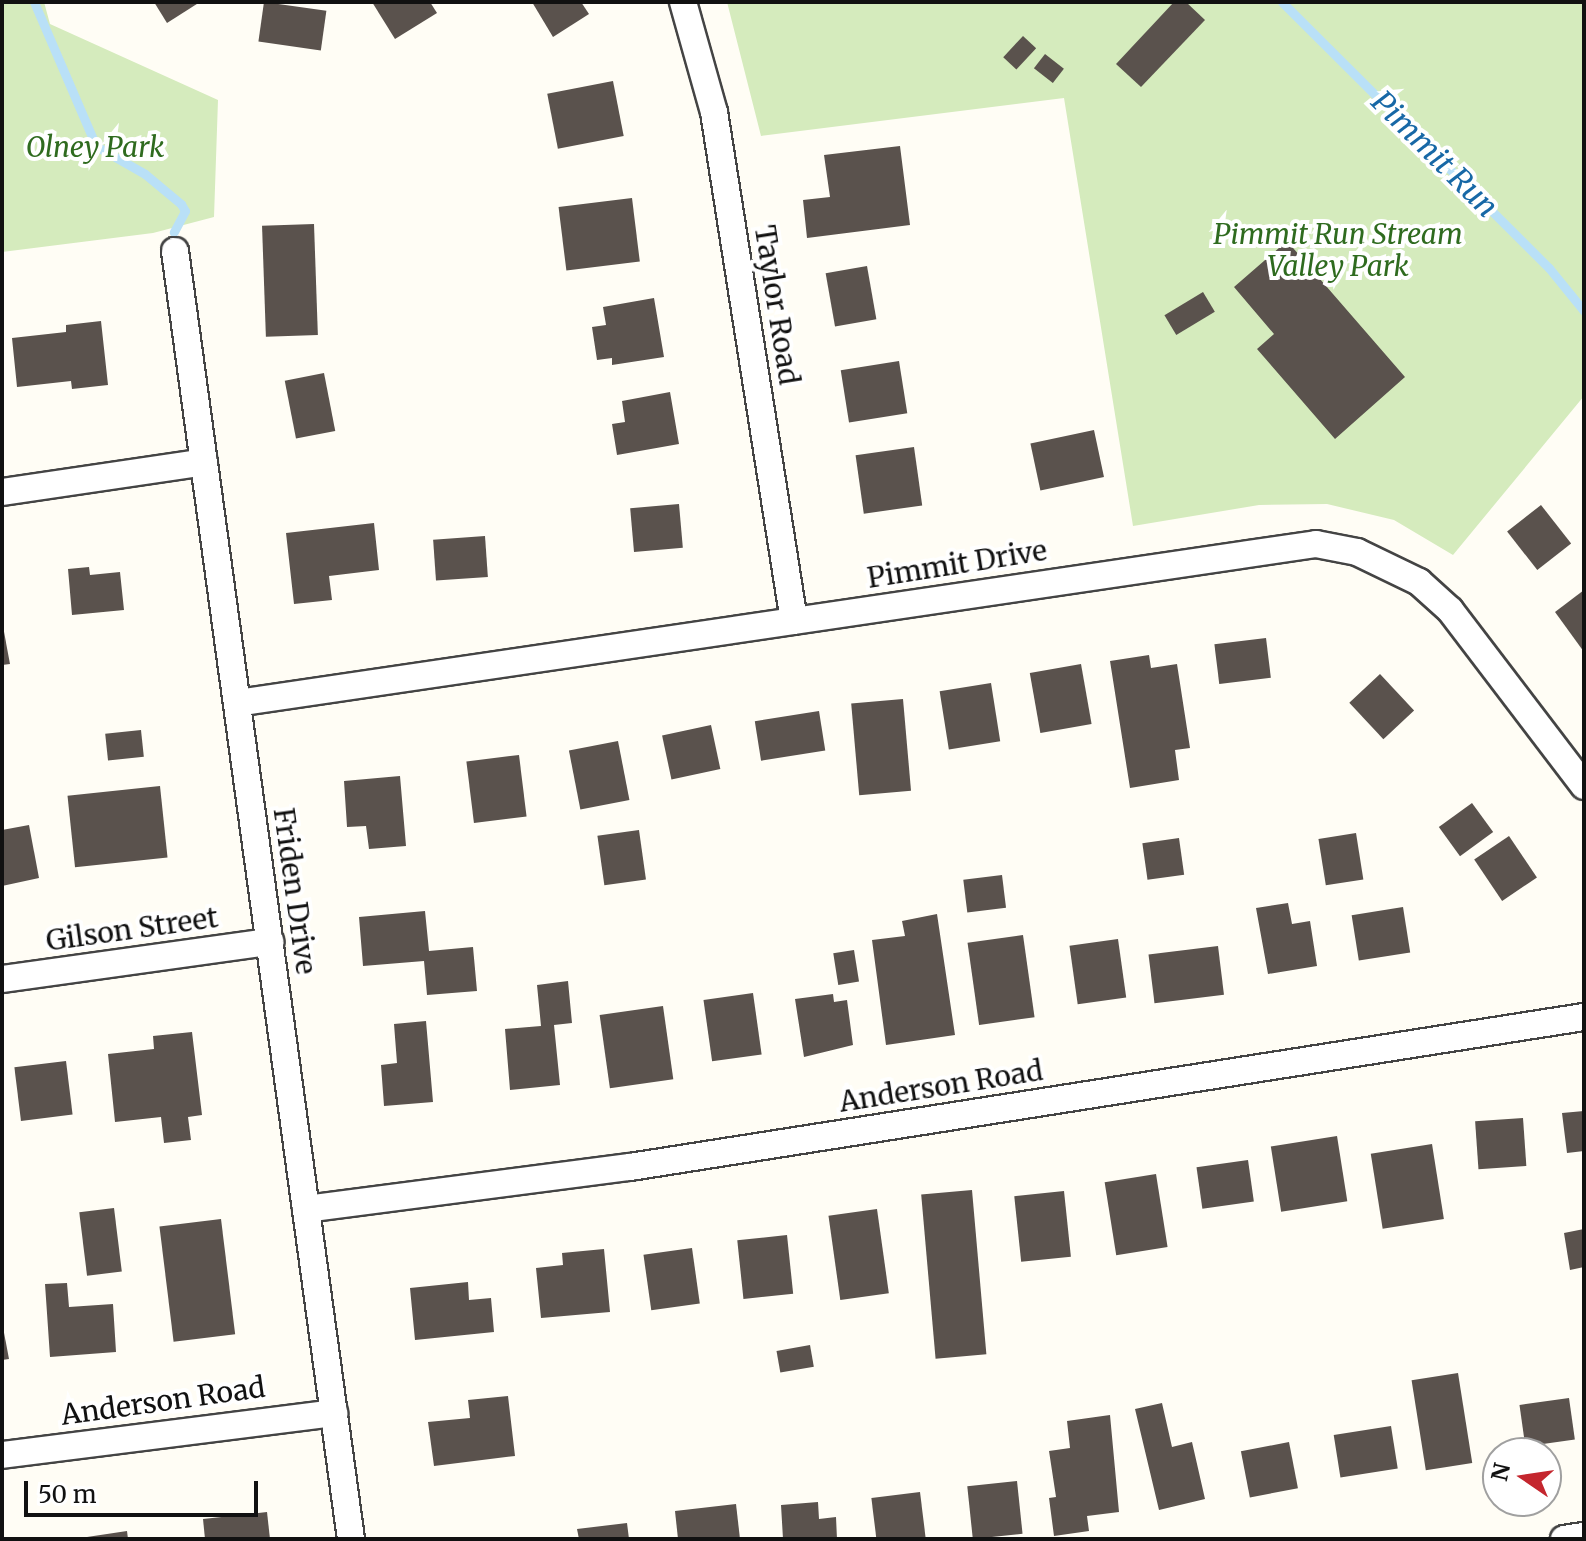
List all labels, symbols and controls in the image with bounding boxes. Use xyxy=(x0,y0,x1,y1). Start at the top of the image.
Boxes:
water label: Pimmit Run xyxy=(1364,83,1506,225)
park label: Olney Park xyxy=(26,130,164,164)
park label: Pimmit Run Stream Valley Park xyxy=(1213,217,1463,283)
street label: Taylor Road xyxy=(748,223,806,387)
street label: Pimmit Drive xyxy=(865,533,1049,595)
street label: Friden Drive xyxy=(267,806,323,976)
street label: Gilson Street xyxy=(44,900,220,958)
street label: Anderson Road xyxy=(837,1053,1045,1119)
street label: Anderson Road xyxy=(59,1370,267,1432)
north arrow xyxy=(1482,1437,1562,1517)
text: N xyxy=(1485,1460,1516,1484)
scale bar xyxy=(28,1465,262,1515)
text: 50 m xyxy=(38,1479,97,1510)

